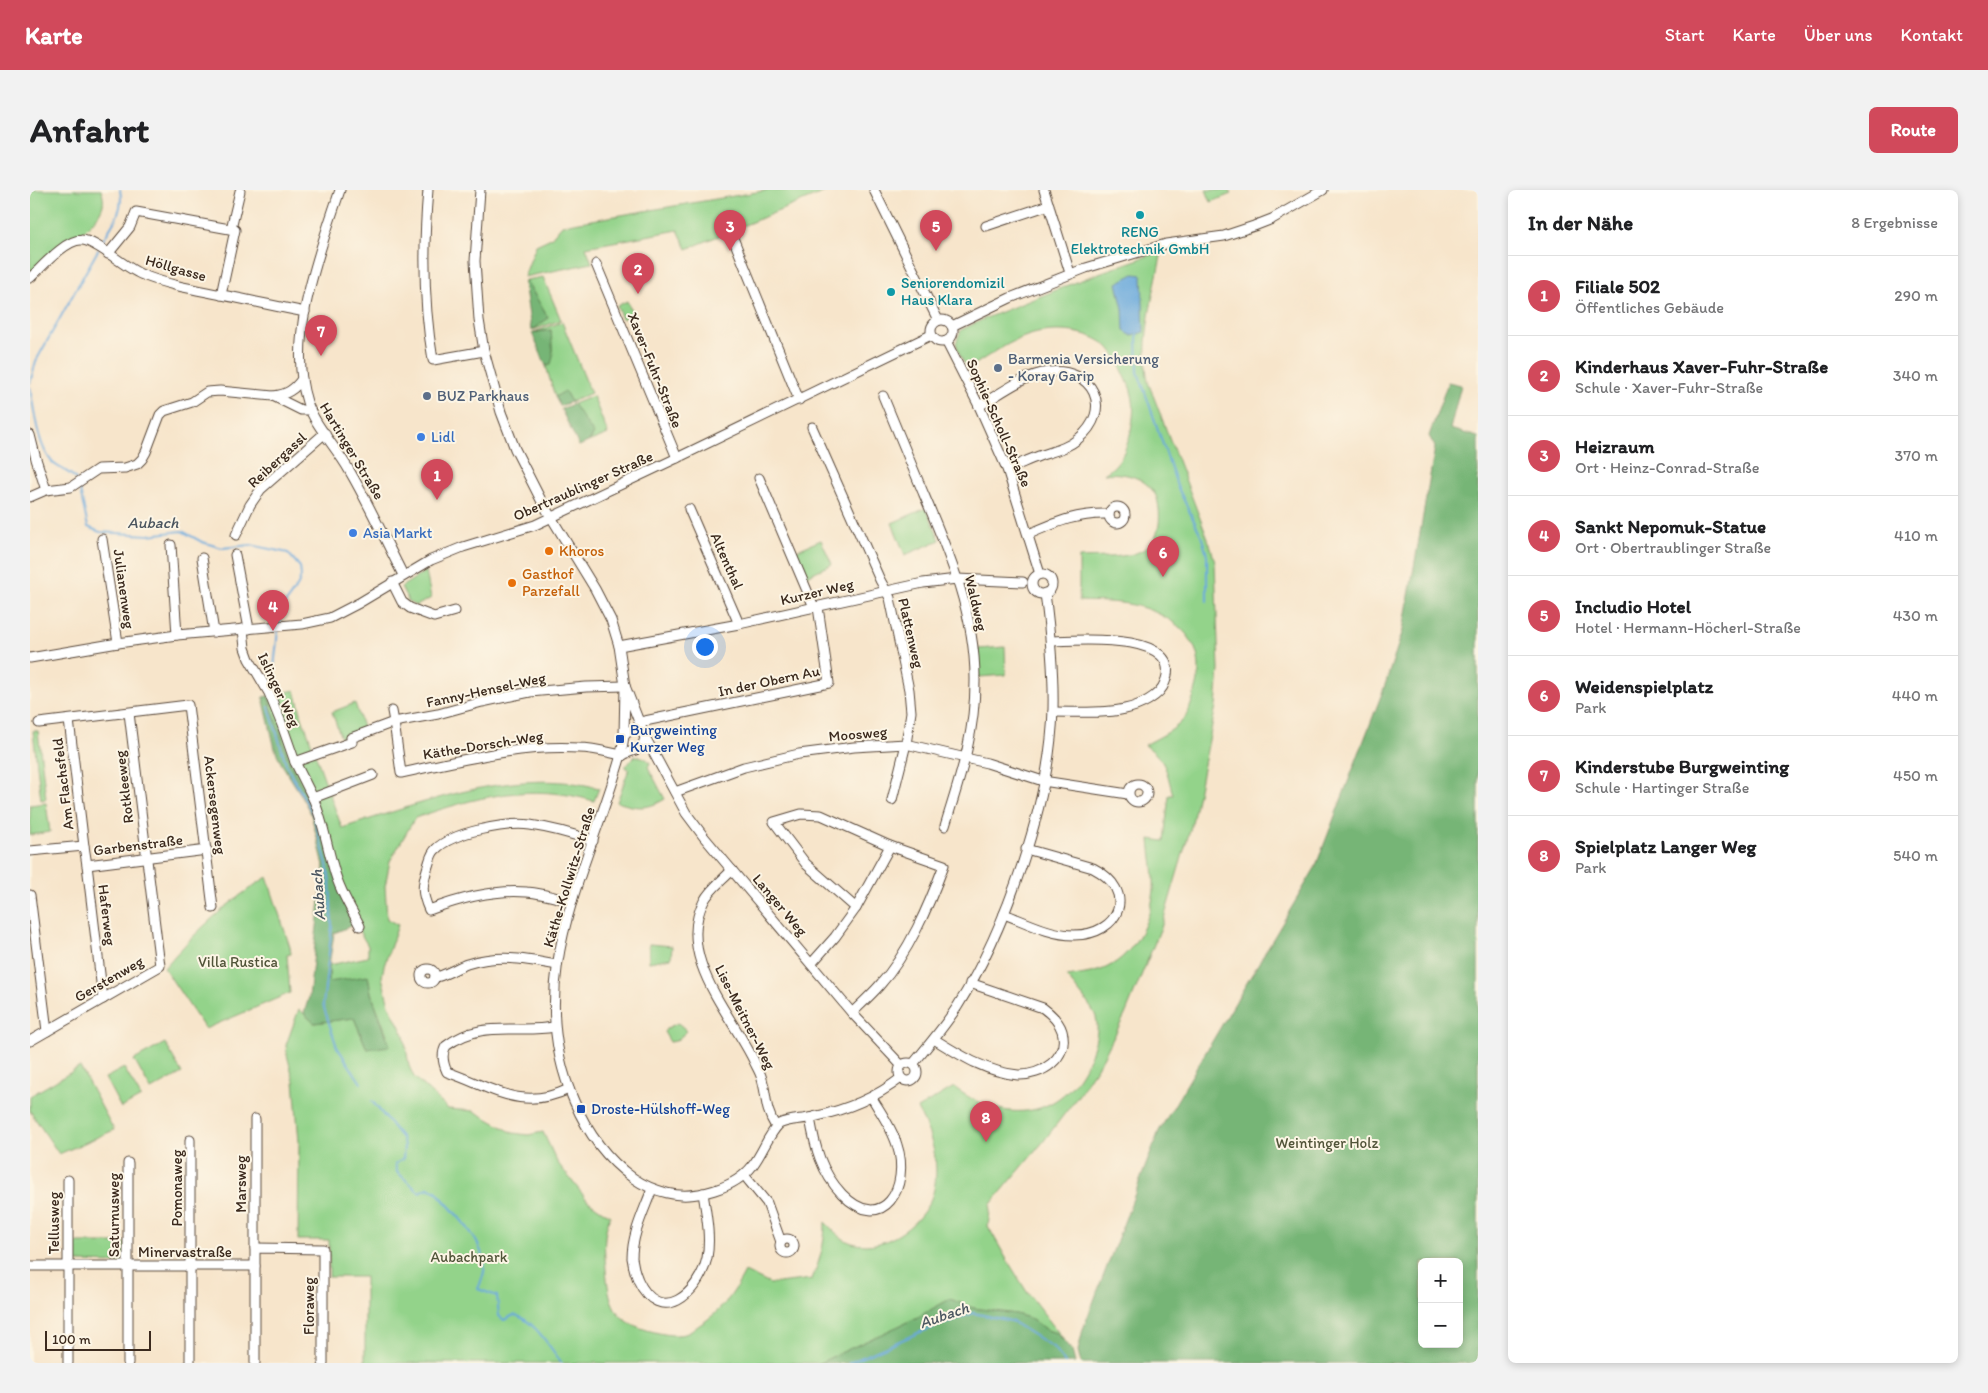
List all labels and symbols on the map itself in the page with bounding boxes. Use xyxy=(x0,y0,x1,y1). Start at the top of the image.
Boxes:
marker: RENG Elektrotechnik GmbH xyxy=(1134,209,1146,221)
pin: 3 xyxy=(714,210,746,251)
pin: 5 xyxy=(920,210,952,251)
place label: RENG Elektrotechnik GmbH xyxy=(1071,223,1209,258)
street label: Höllgasse xyxy=(143,251,209,285)
pin: 2 xyxy=(622,253,654,294)
place label: Seniorendomizil Haus Klara xyxy=(901,274,1005,309)
marker: Seniorendomizil Haus Klara xyxy=(885,286,897,298)
street label: Xaver-Fuhr-Straße xyxy=(624,309,686,431)
pin: 7 xyxy=(305,315,337,356)
place label: Barmenia Versicherung - Koray Garip xyxy=(1008,350,1159,385)
street label: Sophie-Scholl-Straße xyxy=(963,356,1035,490)
marker: Barmenia Versicherung - Koray Garip xyxy=(992,362,1004,374)
place label: BUZ Parkhaus xyxy=(437,387,529,405)
marker: BUZ Parkhaus xyxy=(421,390,433,402)
street label: Hartinger Straße xyxy=(316,399,388,503)
street label: Reibergassl xyxy=(244,428,311,492)
place label: Lidl xyxy=(431,428,456,446)
marker: Lidl xyxy=(415,431,427,443)
street label: Obertraublinger Straße xyxy=(510,447,656,525)
pin: 1 xyxy=(421,459,453,500)
water label: Aubach xyxy=(128,513,179,532)
place label: Asia Markt xyxy=(363,524,433,542)
marker: Asia Markt xyxy=(347,527,359,539)
street label: Altenthal xyxy=(707,530,748,593)
pin: 6 xyxy=(1147,536,1179,577)
place label: Khoros xyxy=(559,542,605,560)
marker: Khoros xyxy=(543,545,555,557)
street label: Julianenweg xyxy=(110,548,139,630)
place label: Gasthof Parzefall xyxy=(522,565,581,600)
street label: Waldweg xyxy=(961,573,991,633)
street label: Kurzer Weg xyxy=(779,575,856,609)
marker: Gasthof Parzefall xyxy=(506,577,518,589)
pin: 4 xyxy=(257,590,289,631)
street label: Plattenweg xyxy=(894,596,928,670)
your location xyxy=(692,634,718,660)
street label: Islinger Weg xyxy=(254,650,304,731)
street label: In der Obern Au xyxy=(717,661,822,701)
street label: Fanny-Hensel-Weg xyxy=(425,668,548,711)
place label: Burgweinting Kurzer Weg xyxy=(630,721,717,756)
street label: Moosweg xyxy=(828,722,888,746)
street label: Käthe-Dorsch-Weg xyxy=(422,727,545,763)
marker: Burgweinting Kurzer Weg xyxy=(614,733,626,745)
street label: Am Flachsfeld xyxy=(48,737,78,831)
street label: Rotkleeweg xyxy=(111,749,137,825)
street label: Ackersegenweg xyxy=(200,755,230,856)
street label: Käthe-Kollwitz-Straße xyxy=(539,805,599,949)
street label: Garbenstraße xyxy=(92,831,184,859)
water label: Aubach xyxy=(307,868,329,921)
street label: Langer Weg xyxy=(749,870,811,940)
street label: Haferweg xyxy=(94,883,120,947)
street label: Gerstenweg xyxy=(71,952,147,1006)
park label: Villa Rustica xyxy=(198,953,279,971)
street label: Lise-Meitner-Weg xyxy=(711,962,779,1073)
place label: Droste-Hülshoff-Weg xyxy=(591,1100,730,1118)
pin: 8 xyxy=(970,1101,1002,1142)
marker: Droste-Hülshoff-Weg xyxy=(575,1103,587,1115)
park label: Weintinger Holz xyxy=(1276,1134,1378,1152)
street label: Pomonaweg xyxy=(168,1149,186,1226)
street label: Marsweg xyxy=(232,1155,250,1213)
street label: Saturnusweg xyxy=(105,1173,123,1257)
street label: Tellusweg xyxy=(45,1191,63,1254)
street label: Minervastraße xyxy=(138,1243,232,1261)
park label: Aubachpark xyxy=(431,1248,508,1266)
street label: Floraweg xyxy=(300,1277,318,1335)
water label: Aubach xyxy=(917,1298,972,1332)
scale bar xyxy=(45,1328,151,1351)

